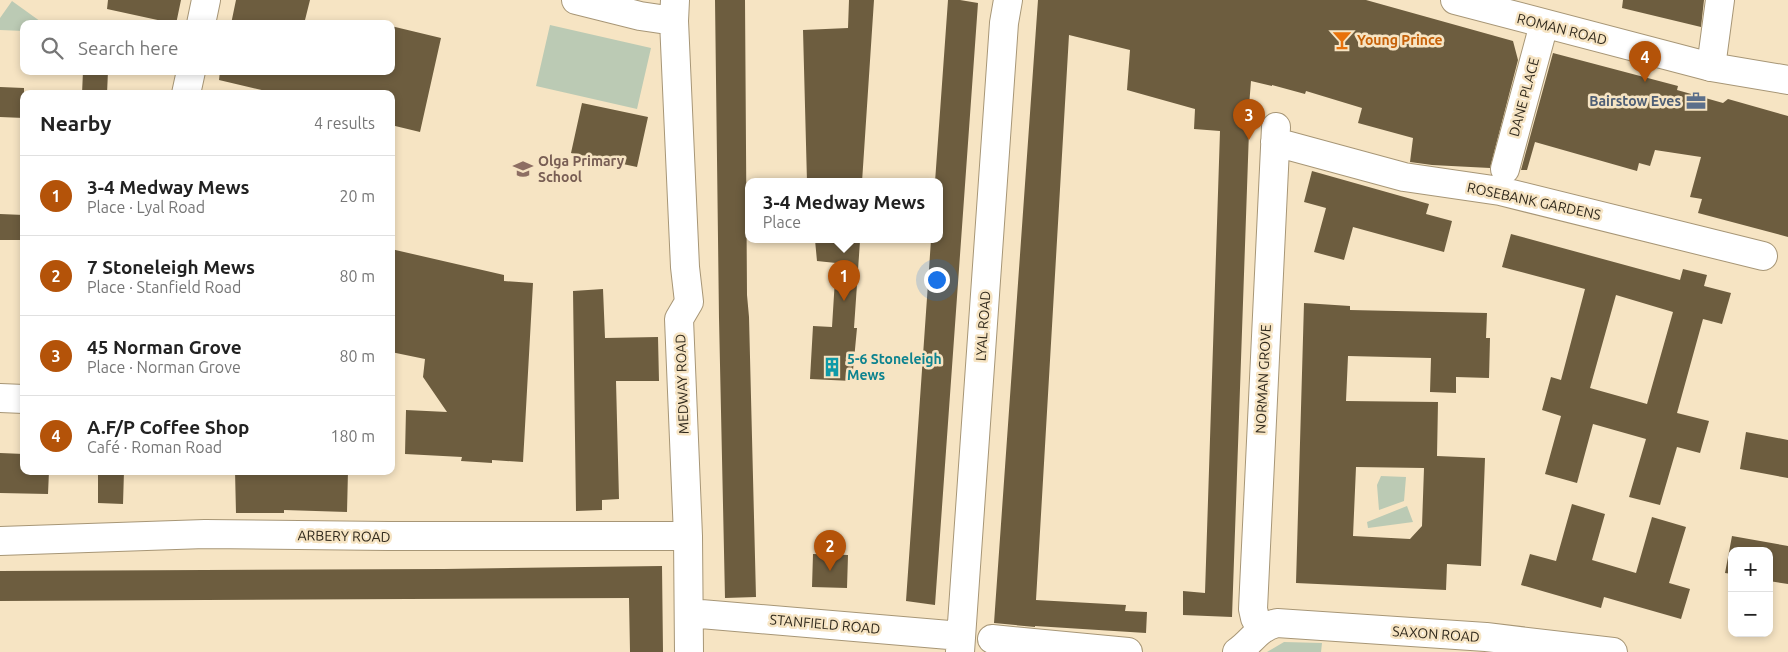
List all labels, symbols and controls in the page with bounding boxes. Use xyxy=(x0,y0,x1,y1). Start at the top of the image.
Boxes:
street label: ROMAN ROAD xyxy=(1515,10,1609,48)
search box xyxy=(20,20,395,75)
bar icon: Young Prince xyxy=(1331,29,1353,51)
place label: Young Prince xyxy=(1357,32,1443,48)
icon: search xyxy=(38,34,66,62)
text: Search here xyxy=(78,37,178,59)
pin: 4 xyxy=(1629,41,1661,82)
street label: DANE PLACE xyxy=(1506,56,1542,138)
office icon: Bairstow Eves xyxy=(1685,90,1707,112)
place label: Bairstow Eves xyxy=(1589,93,1681,109)
pin: 3 xyxy=(1233,99,1265,140)
text: Nearby xyxy=(40,111,111,135)
text: 4 results xyxy=(314,114,375,132)
place label: Olga Primary School xyxy=(538,153,625,185)
school or university icon: Olga Primary School xyxy=(512,158,534,180)
text: 3-4 Medway Mews xyxy=(87,176,250,198)
popup xyxy=(745,178,943,243)
street label: ROSEBANK GARDENS xyxy=(1466,179,1602,223)
text: 1 xyxy=(51,187,61,205)
text: 20 m xyxy=(339,187,375,205)
text: 3-4 Medway Mews xyxy=(763,191,925,213)
text: Place · Lyal Road xyxy=(87,198,205,216)
text: Place xyxy=(763,213,801,231)
text: 7 Stoneleigh Mews xyxy=(87,256,255,278)
pin: 1 xyxy=(828,260,860,301)
text: 2 xyxy=(51,267,61,285)
text: 80 m xyxy=(339,267,375,285)
your location xyxy=(924,267,950,293)
text: Place · Stanfield Road xyxy=(87,278,241,296)
street label: LYAL ROAD xyxy=(973,290,993,362)
street label: NORMAN GROVE xyxy=(1252,324,1274,434)
street label: MEDWAY ROAD xyxy=(672,333,692,434)
text: 45 Norman Grove xyxy=(87,336,242,358)
text: 3 xyxy=(51,347,61,365)
text: 80 m xyxy=(339,347,375,365)
place label: 5-6 Stoneleigh Mews xyxy=(847,351,942,383)
building icon: 5-6 Stoneleigh Mews xyxy=(821,356,843,378)
text: Place · Norman Grove xyxy=(87,358,241,376)
text: A.F/P Coffee Shop xyxy=(87,416,249,438)
text: 4 xyxy=(51,427,61,445)
text: 180 m xyxy=(330,427,375,445)
text: Café · Roman Road xyxy=(87,438,222,456)
street label: ARBERY ROAD xyxy=(297,527,391,545)
pin: 2 xyxy=(814,530,846,571)
map controls xyxy=(1728,547,1773,637)
button: + xyxy=(1728,547,1773,592)
button: − xyxy=(1728,592,1773,637)
street label: STANFIELD ROAD xyxy=(769,611,881,637)
street label: SAXON ROAD xyxy=(1392,623,1480,645)

